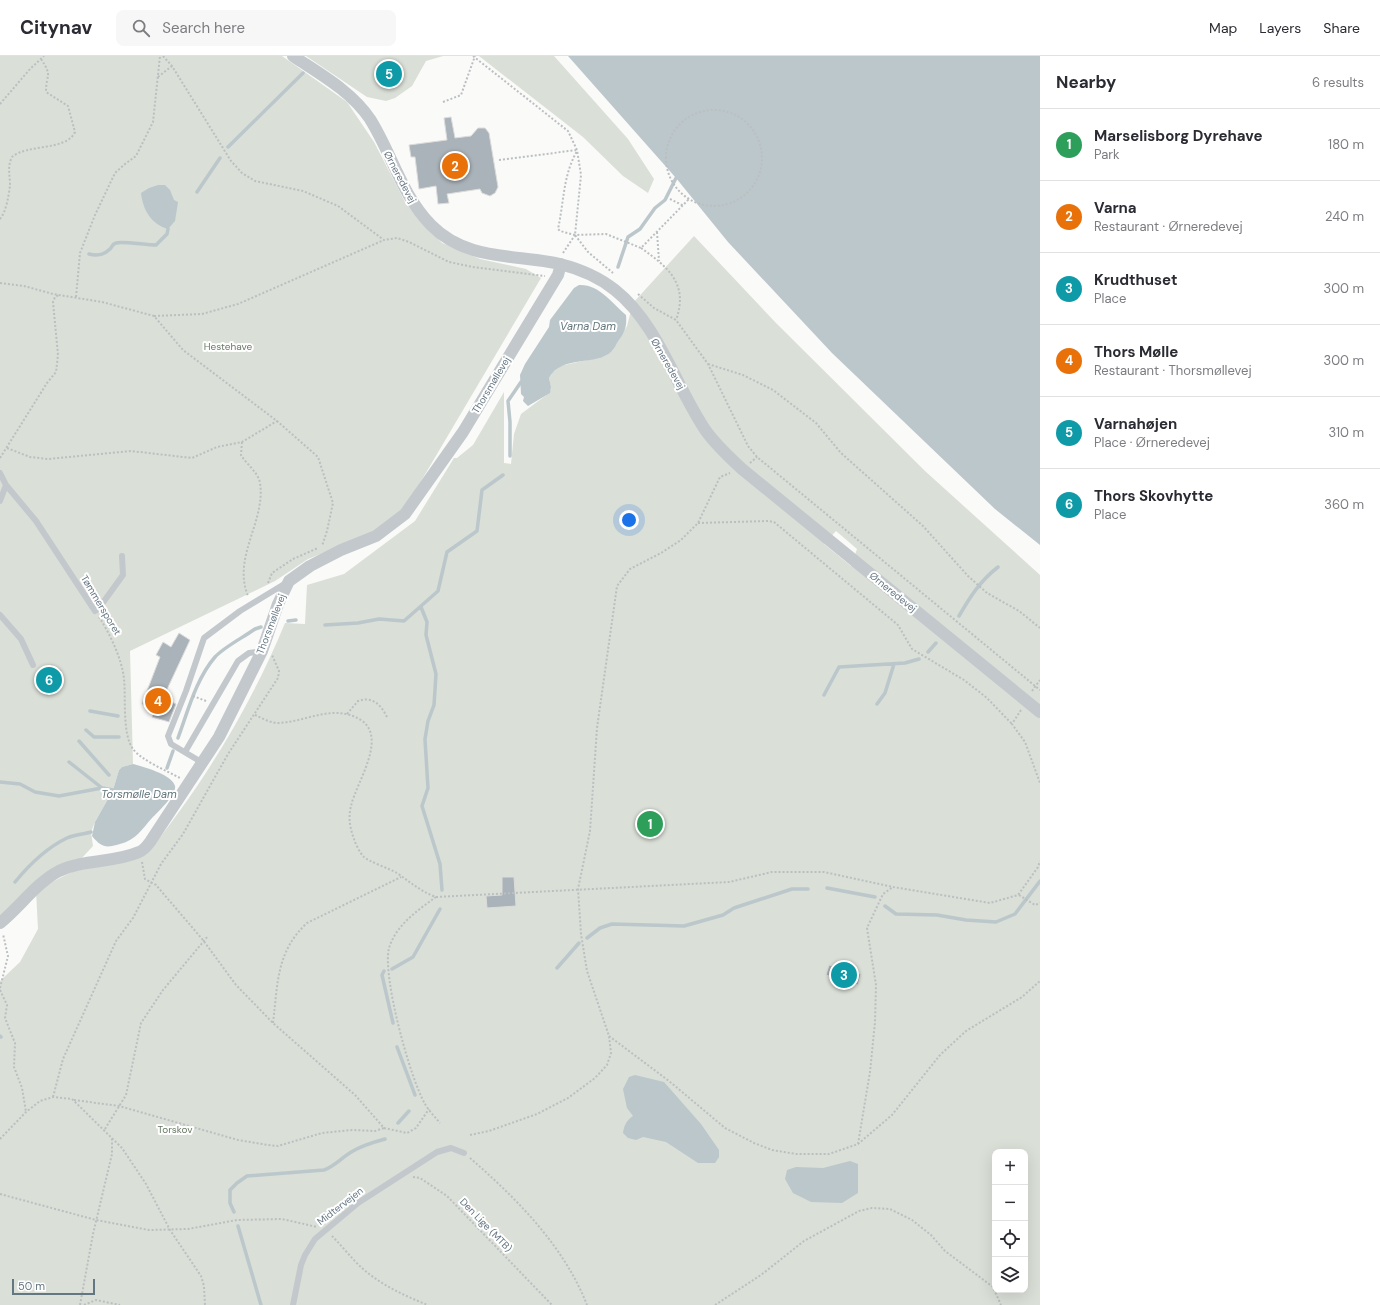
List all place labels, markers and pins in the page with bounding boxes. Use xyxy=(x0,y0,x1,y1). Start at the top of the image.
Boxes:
pin: 5 xyxy=(376,59,402,89)
pin: 2 xyxy=(442,151,468,181)
pin: 6 xyxy=(36,665,62,695)
pin: 4 xyxy=(145,686,171,716)
pin: 1 xyxy=(637,809,663,839)
pin: 3 xyxy=(831,960,857,990)

